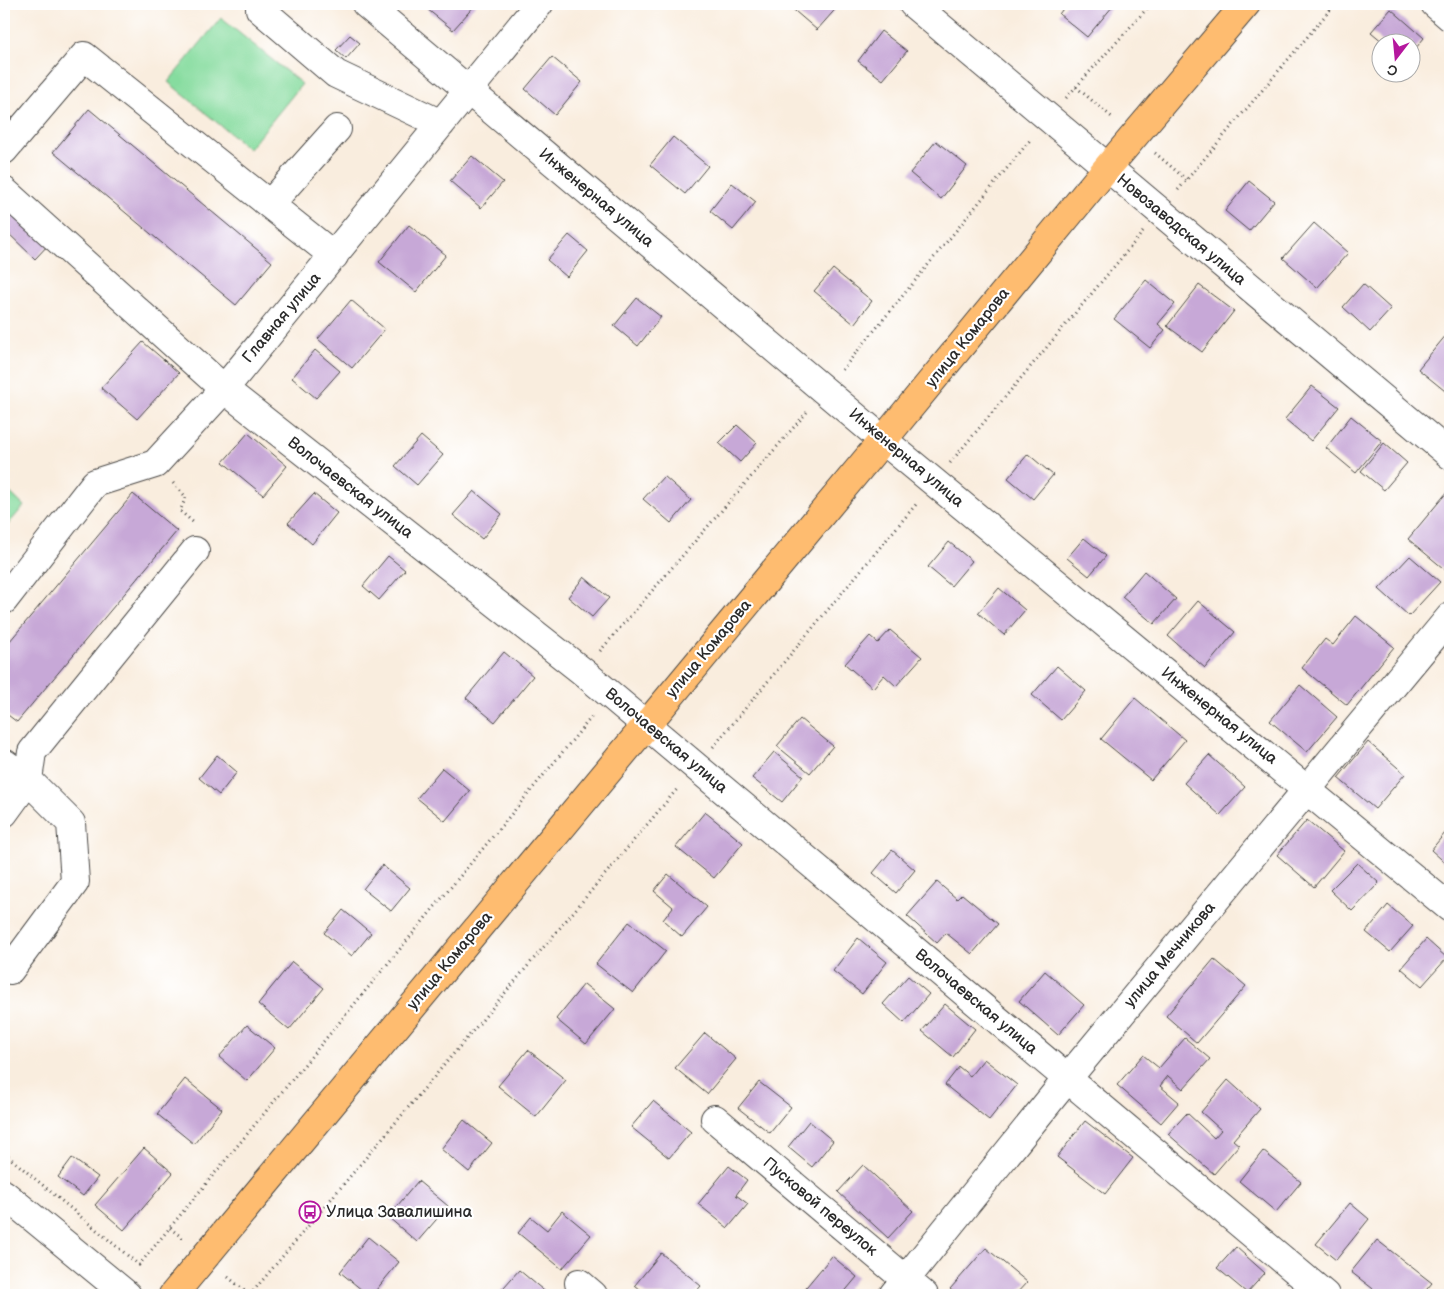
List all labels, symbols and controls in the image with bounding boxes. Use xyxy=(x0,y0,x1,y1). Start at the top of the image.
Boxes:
north arrow xyxy=(1372,32,1422,82)
text: С xyxy=(1385,60,1400,80)
street label: Инженерная улица xyxy=(535,144,658,252)
street label: Новозаводская улица xyxy=(1112,170,1250,290)
street label: Главная улица xyxy=(239,269,326,367)
street label: улица Комарова xyxy=(922,284,1014,392)
street label: Инженерная улица xyxy=(845,404,968,512)
street label: Волочаевская улица xyxy=(284,433,417,543)
street label: улица Комарова xyxy=(662,596,756,702)
street label: Инженерная улица xyxy=(1157,663,1281,769)
street label: Волочаевская улица xyxy=(601,684,731,798)
street label: улица Мечникова xyxy=(1120,898,1220,1011)
street label: улица Комарова xyxy=(403,908,497,1014)
street label: Волочаевская улица xyxy=(911,945,1041,1059)
street label: Пусковой переулок xyxy=(759,1154,881,1261)
bus stop icon: Улица Завалишина xyxy=(298,1200,322,1224)
place label: Улица Завалишина xyxy=(326,1203,473,1222)

